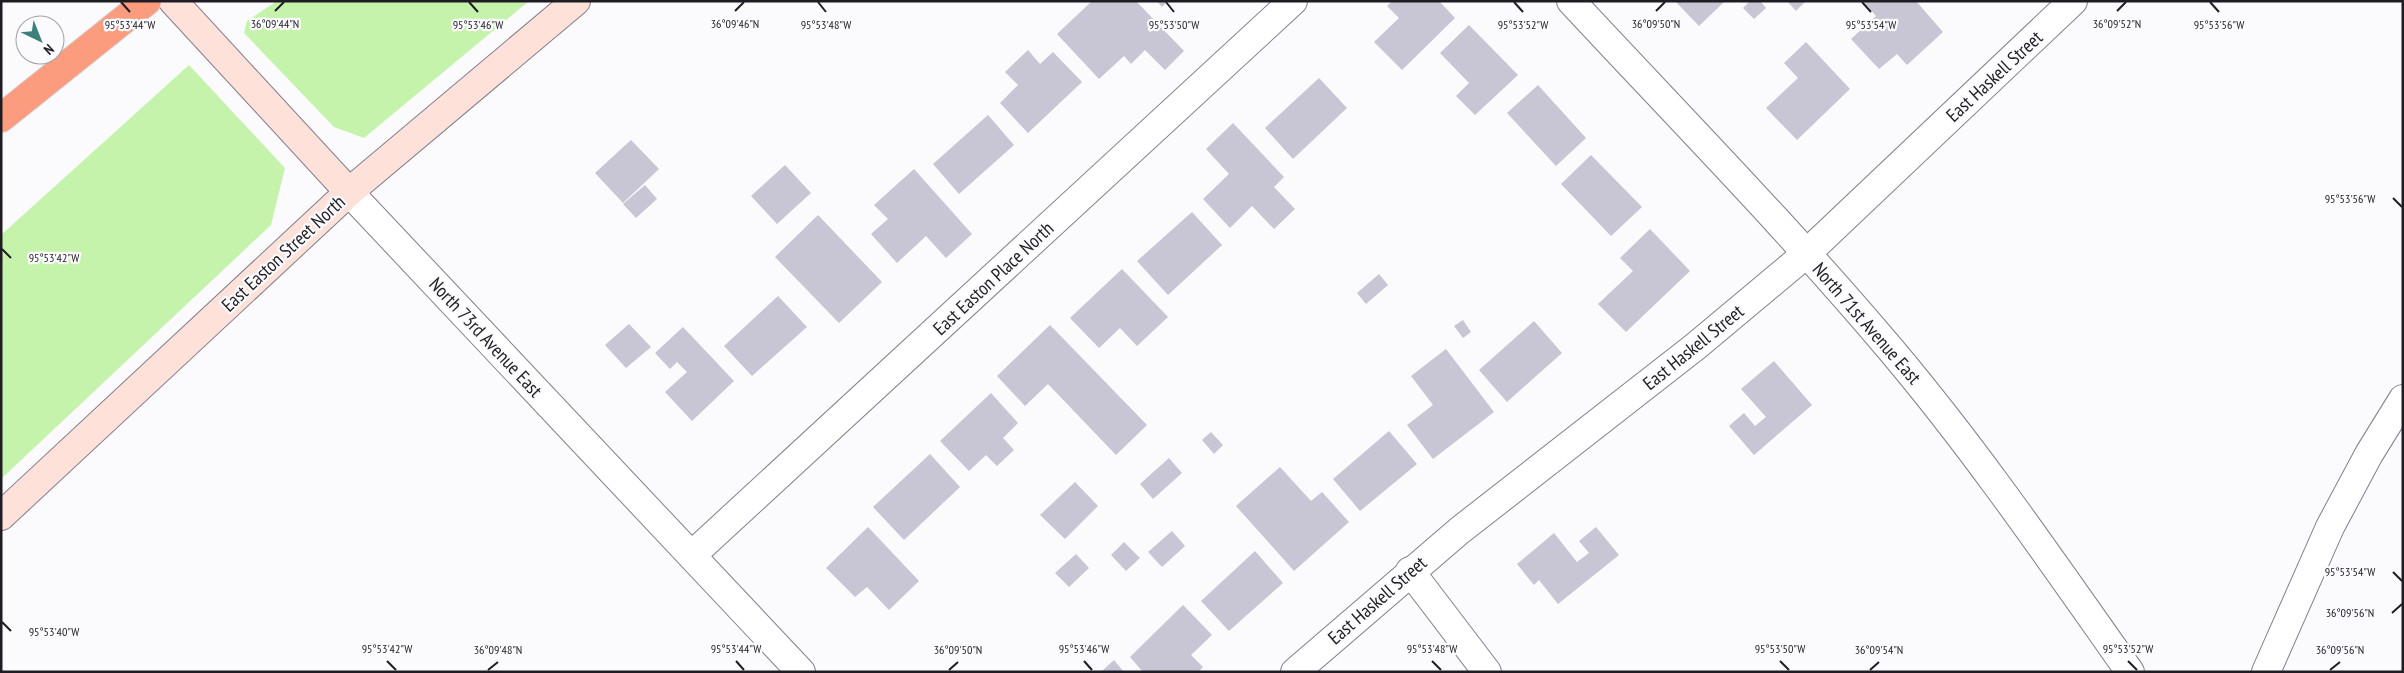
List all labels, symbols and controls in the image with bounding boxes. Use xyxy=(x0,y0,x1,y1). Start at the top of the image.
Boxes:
north arrow xyxy=(15,15,65,65)
text: 36°09'44"N xyxy=(251,16,299,31)
text: 36°09'46"N xyxy=(711,16,759,31)
text: 36°09'50"N xyxy=(1632,16,1680,31)
text: 36°09'52"N xyxy=(2093,16,2141,31)
text: 95°53'44"W xyxy=(105,17,155,32)
text: 95°53'46"W xyxy=(453,17,503,32)
text: 95°53'48"W xyxy=(801,17,851,32)
text: 95°53'50"W xyxy=(1149,17,1199,32)
text: 95°53'52"W xyxy=(1498,17,1548,32)
text: 95°53'54"W xyxy=(1846,17,1896,32)
text: 95°53'56"W xyxy=(2194,17,2244,32)
street label: East Haskell Street xyxy=(1941,25,2048,127)
text: N xyxy=(40,40,58,59)
street label: East Easton Street North xyxy=(216,190,350,316)
text: 95°53'56"W xyxy=(2325,191,2375,206)
street label: East Easton Place North xyxy=(928,216,1058,340)
text: 95°53'42"W xyxy=(29,250,79,265)
street label: North 71st Avenue East xyxy=(1808,257,1927,389)
street label: North 73rd Avenue East xyxy=(424,272,548,403)
street label: East Haskell Street xyxy=(1638,299,1749,395)
street label: East Haskell Street xyxy=(1323,550,1432,649)
text: 95°53'54"W xyxy=(2325,564,2375,579)
text: 36°09'56"N xyxy=(2326,605,2374,620)
text: 95°53'40"W xyxy=(29,624,79,639)
text: 95°53'42"W xyxy=(362,641,412,656)
text: 95°53'44"W xyxy=(711,641,761,656)
text: 95°53'46"W xyxy=(1059,641,1109,656)
text: 95°53'48"W xyxy=(1407,641,1457,656)
text: 95°53'50"W xyxy=(1755,641,1805,656)
text: 95°53'52"W xyxy=(2103,641,2153,656)
text: 36°09'48"N xyxy=(474,642,522,657)
text: 36°09'50"N xyxy=(934,642,982,657)
text: 36°09'54"N xyxy=(1855,642,1903,657)
text: 36°09'56"N xyxy=(2316,642,2364,657)

